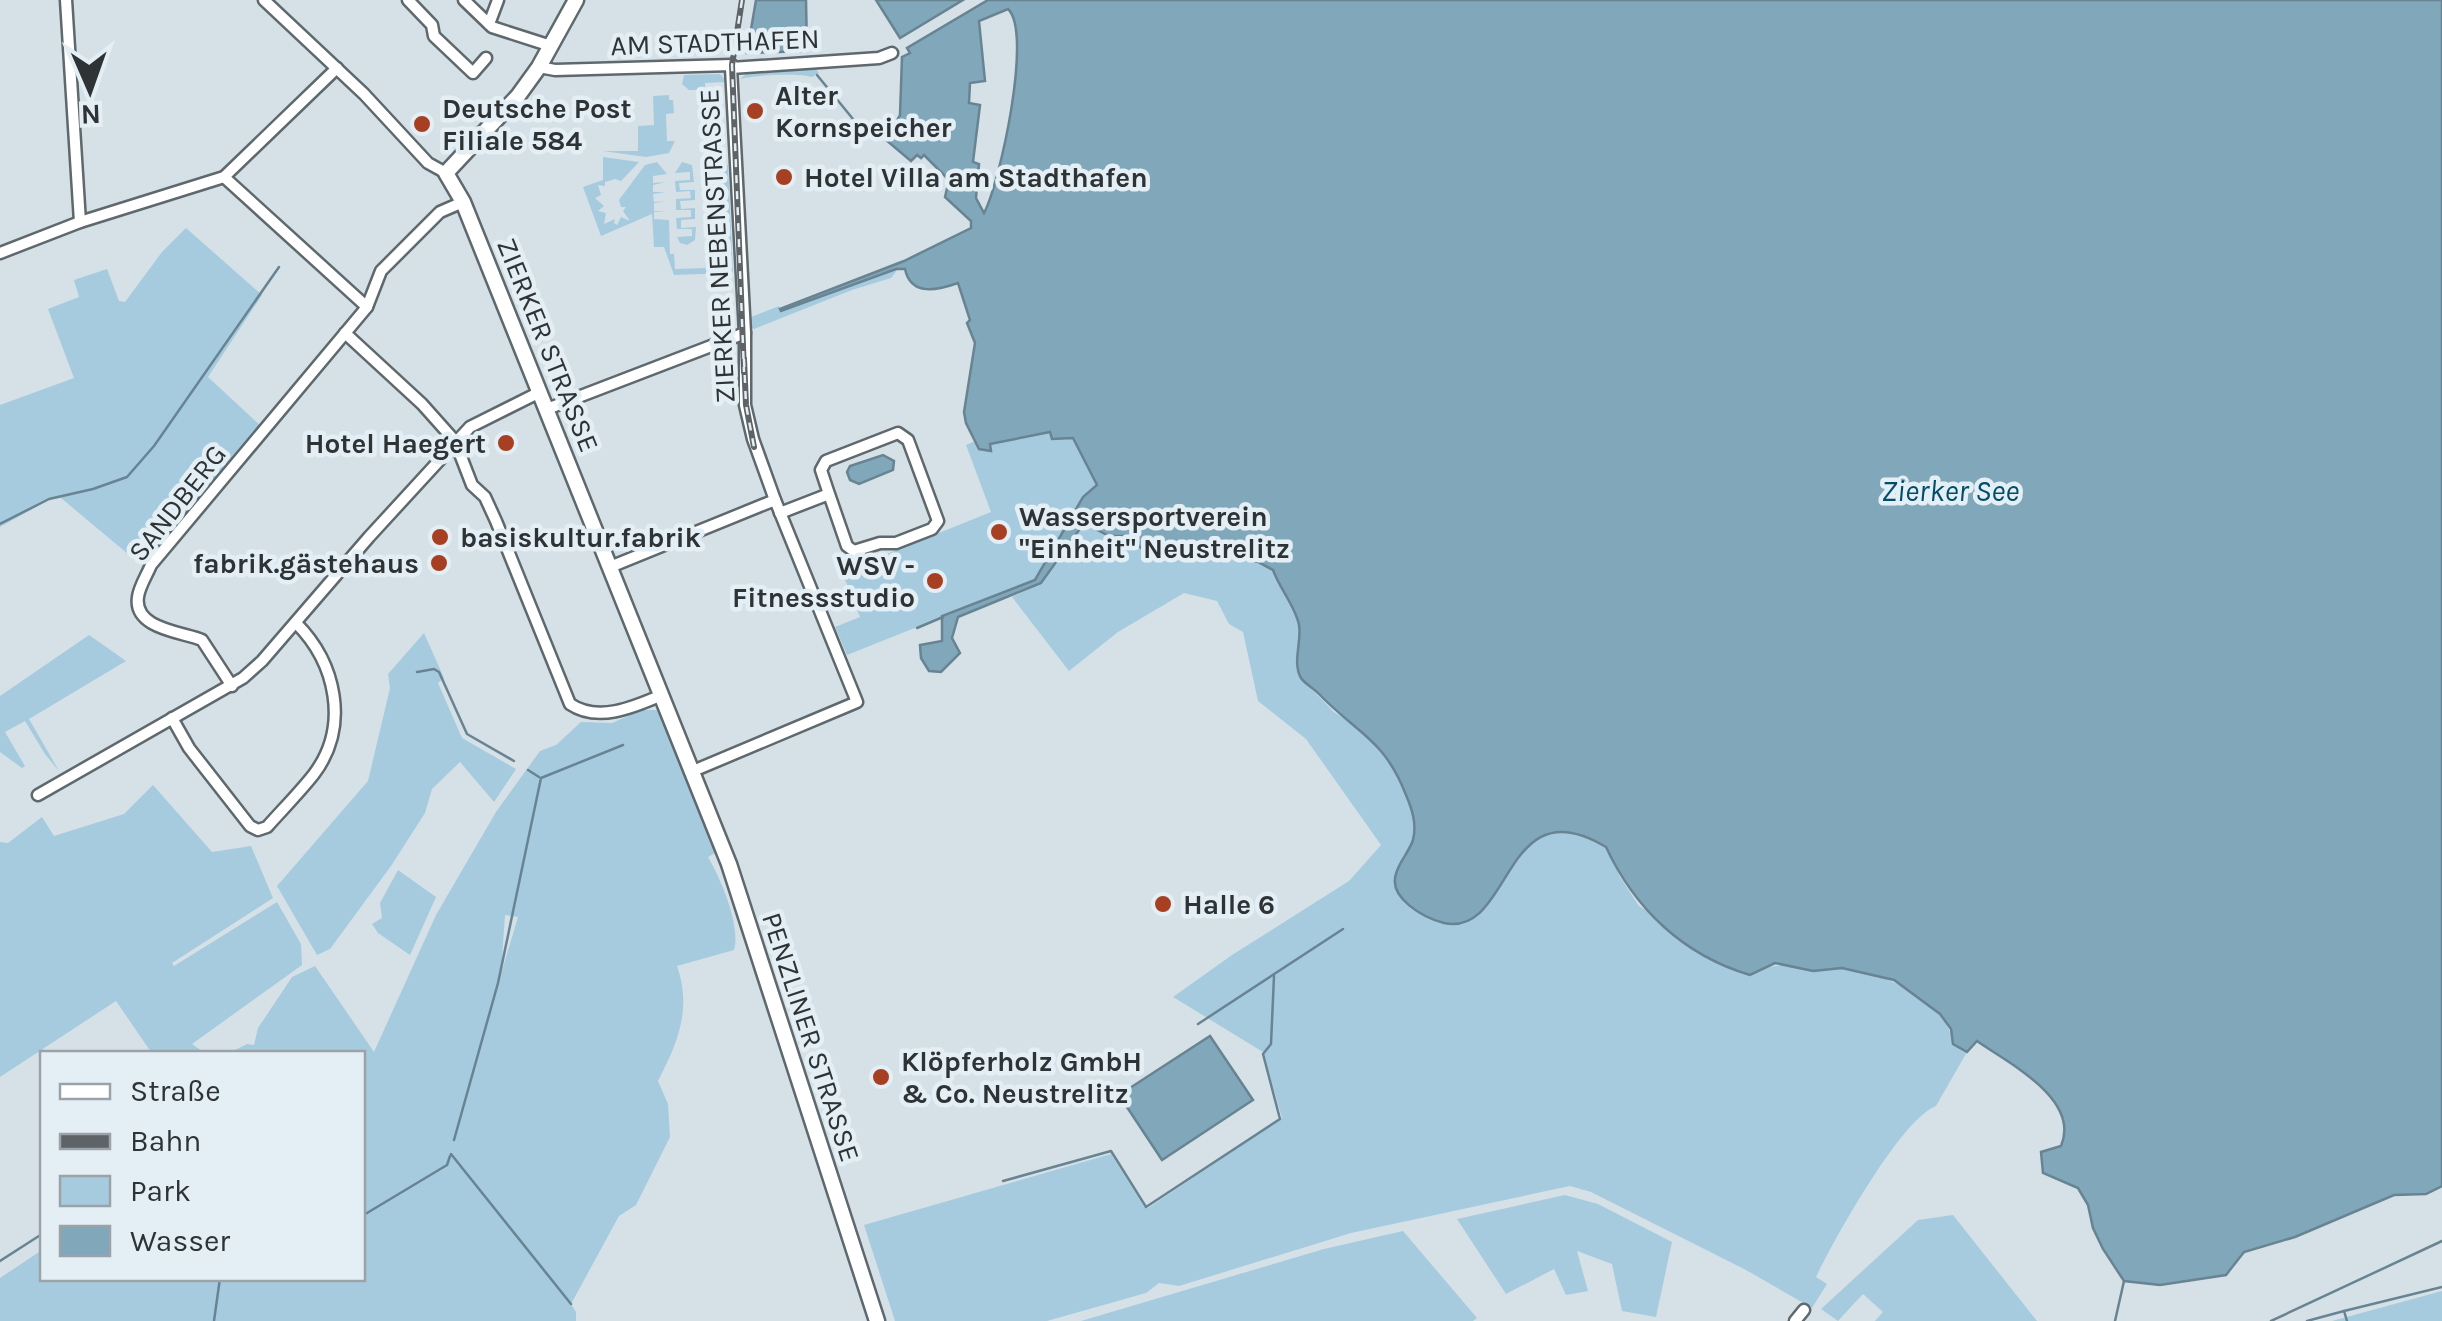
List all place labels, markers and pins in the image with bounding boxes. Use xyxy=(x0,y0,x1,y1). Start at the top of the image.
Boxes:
place label: Alter Kornspeicher xyxy=(775,79,952,144)
place label: Deutsche Post Filiale 584 xyxy=(442,92,632,157)
marker: Alter Kornspeicher xyxy=(744,100,766,122)
marker: Deutsche Post Filiale 584 xyxy=(411,113,433,135)
place label: Hotel Villa am Stadthafen xyxy=(804,161,1148,194)
marker: Hotel Villa am Stadthafen xyxy=(773,166,795,188)
place label: Hotel Haegert xyxy=(305,427,486,460)
marker: Hotel Haegert xyxy=(495,432,517,454)
place label: Wassersportverein "Einheit" Neustrelitz xyxy=(1019,500,1290,565)
place label: basiskultur.fabrik xyxy=(460,521,702,554)
marker: Wassersportverein "Einheit" Neustrelitz xyxy=(988,521,1010,543)
marker: basiskultur.fabrik xyxy=(429,526,451,548)
place label: fabrik.gästehaus xyxy=(193,547,419,580)
place label: WSV - Fitnessstudio xyxy=(732,549,915,614)
marker: fabrik.gästehaus xyxy=(428,552,450,574)
marker: WSV - Fitnessstudio xyxy=(924,570,946,592)
place label: Halle 6 xyxy=(1183,888,1275,921)
marker: Halle 6 xyxy=(1152,893,1174,915)
place label: Klöpferholz GmbH & Co. Neustrelitz xyxy=(901,1045,1142,1110)
marker: Klöpferholz GmbH & Co. Neustrelitz xyxy=(870,1066,892,1088)

